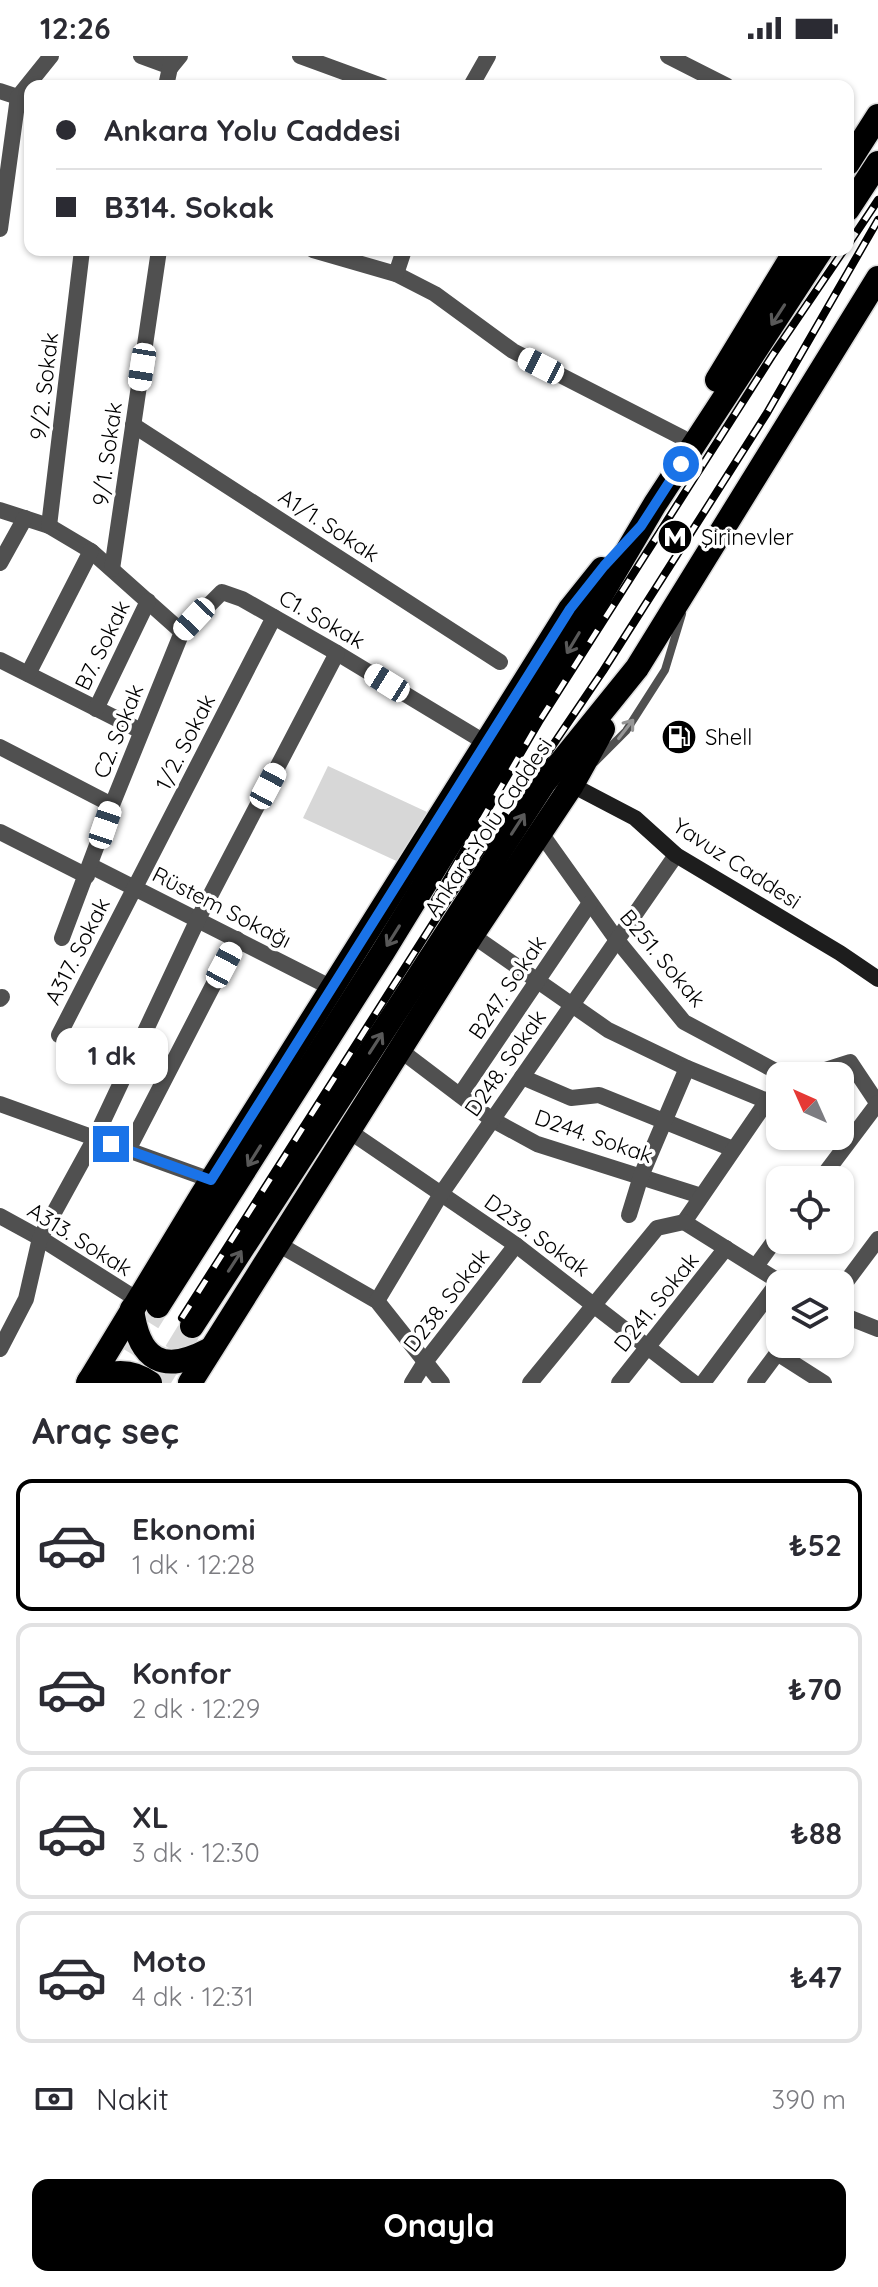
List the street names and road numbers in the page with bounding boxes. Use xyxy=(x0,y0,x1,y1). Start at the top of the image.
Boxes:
street label: 9/2. Sokak xyxy=(24,331,64,441)
street label: 9/1. Sokak xyxy=(86,400,128,508)
street label: A1/1. Sokak xyxy=(273,482,385,568)
street label: C1. Sokak xyxy=(274,583,370,655)
street label: B7. Sokak xyxy=(68,595,136,695)
street label: C2. Sokak xyxy=(86,680,150,782)
street label: 1/2. Sokak xyxy=(149,689,221,795)
street label: Ankara Yolu Caddesi xyxy=(418,732,558,922)
street label: Yavuz Caddesi xyxy=(668,811,806,915)
street label: Rüstem Sokağı xyxy=(148,860,296,954)
street label: A317. Sokak xyxy=(38,893,116,1009)
street label: B251. Sokak xyxy=(614,903,712,1013)
street label: B247. Sokak xyxy=(462,930,552,1044)
street label: D248. Sokak xyxy=(458,1004,552,1122)
street label: D244. Sokak xyxy=(531,1103,657,1169)
street label: D239. Sokak xyxy=(479,1187,595,1283)
street label: A313. Sokak xyxy=(23,1196,137,1282)
street label: D238. Sokak xyxy=(397,1243,495,1357)
street label: D241. Sokak xyxy=(607,1247,705,1357)

